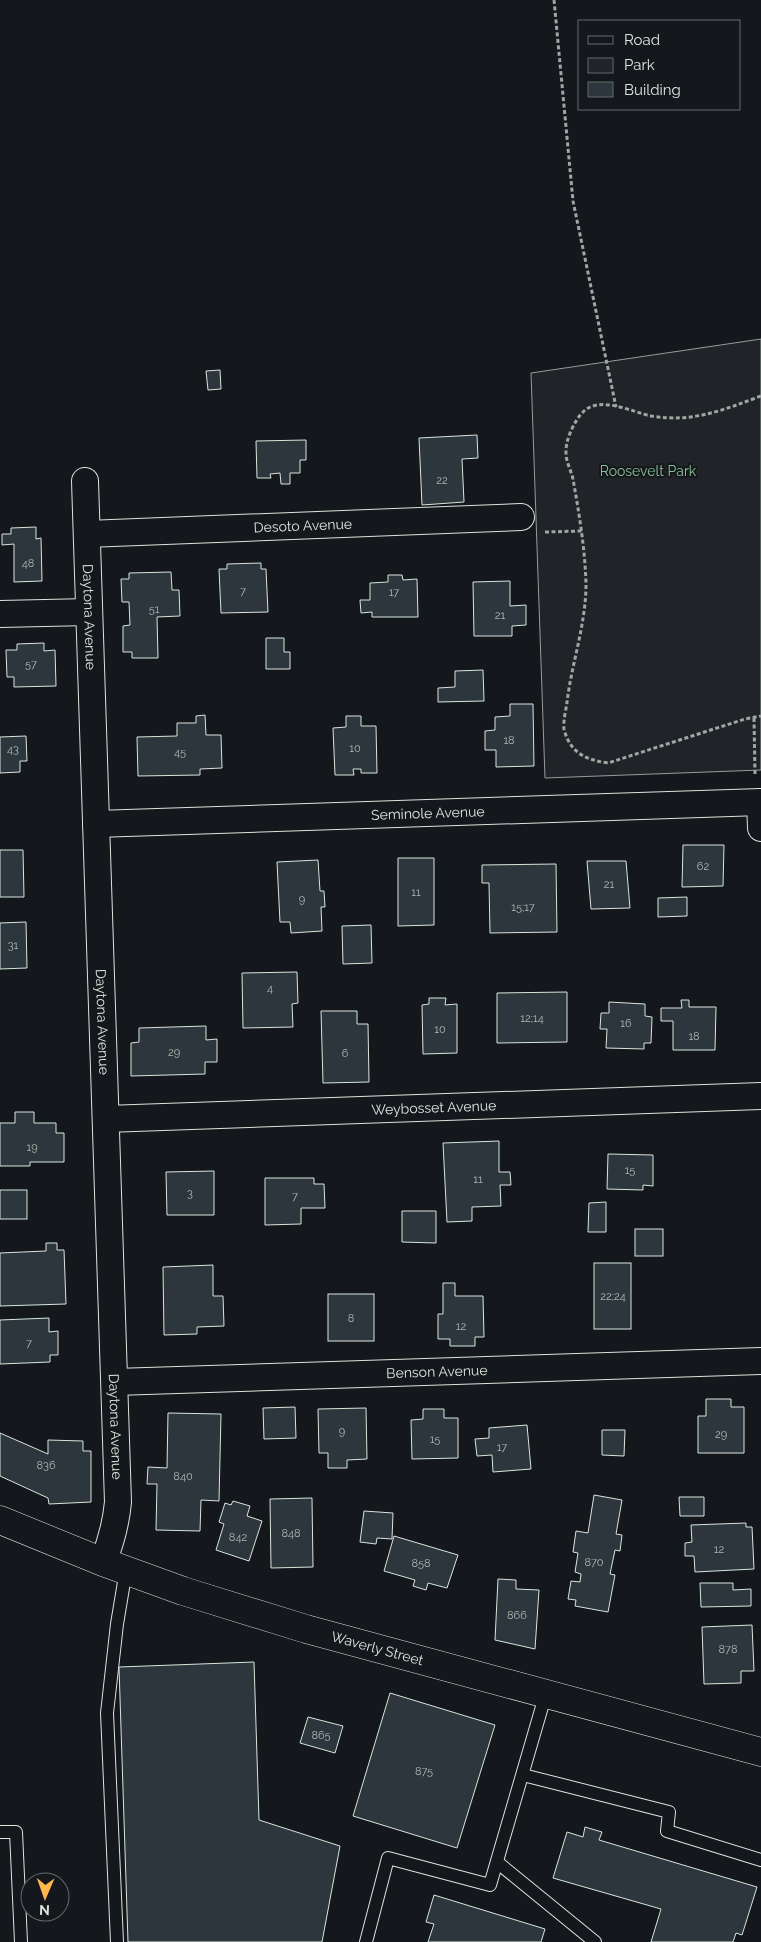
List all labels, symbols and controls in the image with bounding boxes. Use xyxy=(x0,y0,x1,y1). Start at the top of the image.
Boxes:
legend xyxy=(578,20,741,110)
text: Road xyxy=(624,31,660,49)
text: Park xyxy=(624,56,655,74)
text: Building xyxy=(624,81,681,99)
park label: Roosevelt Park xyxy=(600,463,697,479)
house number: 22 xyxy=(436,474,448,487)
street label: Desoto Avenue xyxy=(253,516,352,535)
house number: 48 xyxy=(22,557,34,570)
street label: Daytona Avenue xyxy=(80,564,99,670)
house number: 7 xyxy=(240,585,246,598)
house number: 17 xyxy=(389,586,399,599)
house number: 51 xyxy=(149,603,160,616)
house number: 21 xyxy=(495,609,506,622)
house number: 57 xyxy=(25,658,37,671)
house number: 18 xyxy=(503,734,515,747)
house number: 10 xyxy=(349,742,361,755)
house number: 43 xyxy=(7,743,19,756)
house number: 45 xyxy=(174,746,186,759)
street label: Seminole Avenue xyxy=(371,803,485,823)
house number: 62 xyxy=(697,860,709,873)
house number: 21 xyxy=(604,878,615,891)
house number: 11 xyxy=(411,886,421,899)
house number: 9 xyxy=(299,893,305,906)
house number: 15;17 xyxy=(511,901,535,914)
house number: 31 xyxy=(8,939,19,952)
street label: Daytona Avenue xyxy=(93,968,112,1075)
house number: 4 xyxy=(267,982,273,995)
house number: 12;14 xyxy=(520,1012,544,1025)
house number: 16 xyxy=(620,1017,632,1030)
house number: 10 xyxy=(434,1023,446,1036)
house number: 18 xyxy=(688,1030,700,1043)
house number: 29 xyxy=(168,1046,180,1059)
house number: 6 xyxy=(342,1047,349,1060)
street label: Weybosset Avenue xyxy=(371,1097,497,1118)
house number: 19 xyxy=(26,1141,38,1154)
house number: 15 xyxy=(625,1164,635,1177)
house number: 11 xyxy=(473,1173,483,1186)
house number: 3 xyxy=(187,1187,193,1200)
house number: 7 xyxy=(292,1190,298,1203)
house number: 22;24 xyxy=(600,1290,626,1303)
house number: 8 xyxy=(348,1312,354,1325)
house number: 12 xyxy=(456,1320,466,1333)
house number: 7 xyxy=(26,1337,32,1350)
street label: Benson Avenue xyxy=(386,1362,488,1381)
street label: Daytona Avenue xyxy=(106,1373,125,1480)
house number: 9 xyxy=(339,1425,345,1438)
house number: 29 xyxy=(715,1428,727,1441)
house number: 15 xyxy=(430,1433,440,1446)
house number: 17 xyxy=(497,1441,507,1454)
house number: 836 xyxy=(36,1459,56,1472)
house number: 840 xyxy=(173,1470,193,1483)
house number: 848 xyxy=(281,1527,301,1540)
house number: 842 xyxy=(229,1531,247,1544)
house number: 12 xyxy=(714,1543,724,1556)
house number: 870 xyxy=(584,1556,604,1569)
house number: 858 xyxy=(411,1557,431,1570)
house number: 866 xyxy=(507,1609,527,1622)
street label: Waverly Street xyxy=(329,1628,426,1668)
house number: 878 xyxy=(719,1643,737,1656)
house number: 865 xyxy=(311,1729,331,1742)
house number: 875 xyxy=(415,1765,433,1778)
north arrow xyxy=(20,1872,70,1922)
text: N xyxy=(39,1902,50,1918)

